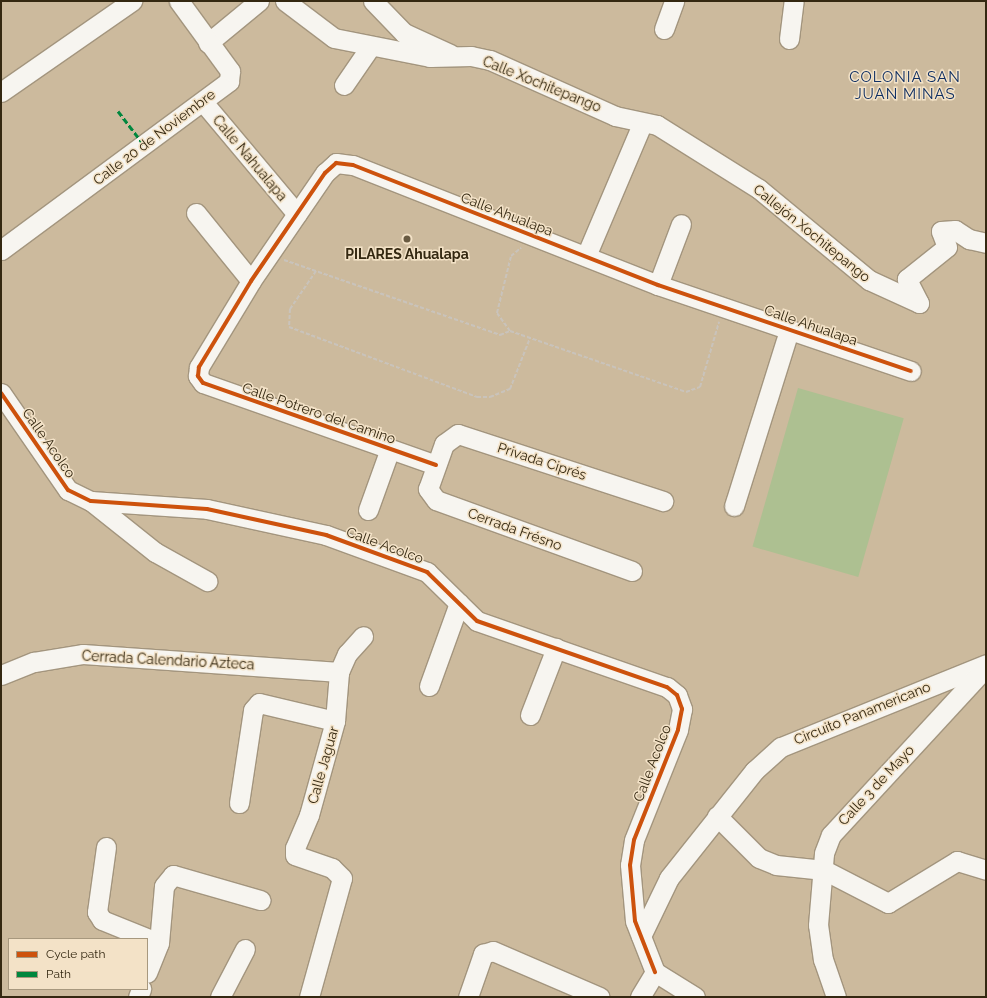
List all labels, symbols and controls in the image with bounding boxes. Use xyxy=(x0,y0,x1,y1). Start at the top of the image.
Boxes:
street label: Calle Xochitepango xyxy=(480,53,604,115)
district label: COLONIA SAN JUAN MINAS xyxy=(849,68,961,103)
street label: Calle 20 de Noviembre xyxy=(90,86,218,188)
street label: Calle Nahualapa xyxy=(209,112,291,204)
street label: Callejón Xochitepango xyxy=(750,181,874,285)
street label: Calle Ahualapa xyxy=(458,189,556,239)
marker: PILARES Ahualapa xyxy=(402,234,412,244)
place label: PILARES Ahualapa xyxy=(345,246,469,262)
street label: Calle Ahualapa xyxy=(762,301,860,349)
street label: Calle Potrero del Camino xyxy=(240,379,398,447)
street label: Calle Acolco xyxy=(19,405,79,481)
street label: Privada Ciprés xyxy=(495,439,589,483)
street label: Cerrada Frésno xyxy=(466,504,564,554)
street label: Calle Acolco xyxy=(344,523,426,567)
street label: Cerrada Calendario Azteca xyxy=(81,647,255,673)
street label: Circuito Panamericano xyxy=(791,678,933,748)
street label: Calle Acolco xyxy=(630,722,674,804)
street label: Calle Jaguar xyxy=(304,724,342,806)
street label: Calle 3 de Mayo xyxy=(835,741,917,829)
legend xyxy=(8,938,148,990)
text: Cycle path xyxy=(46,947,105,961)
text: Path xyxy=(46,967,71,981)

